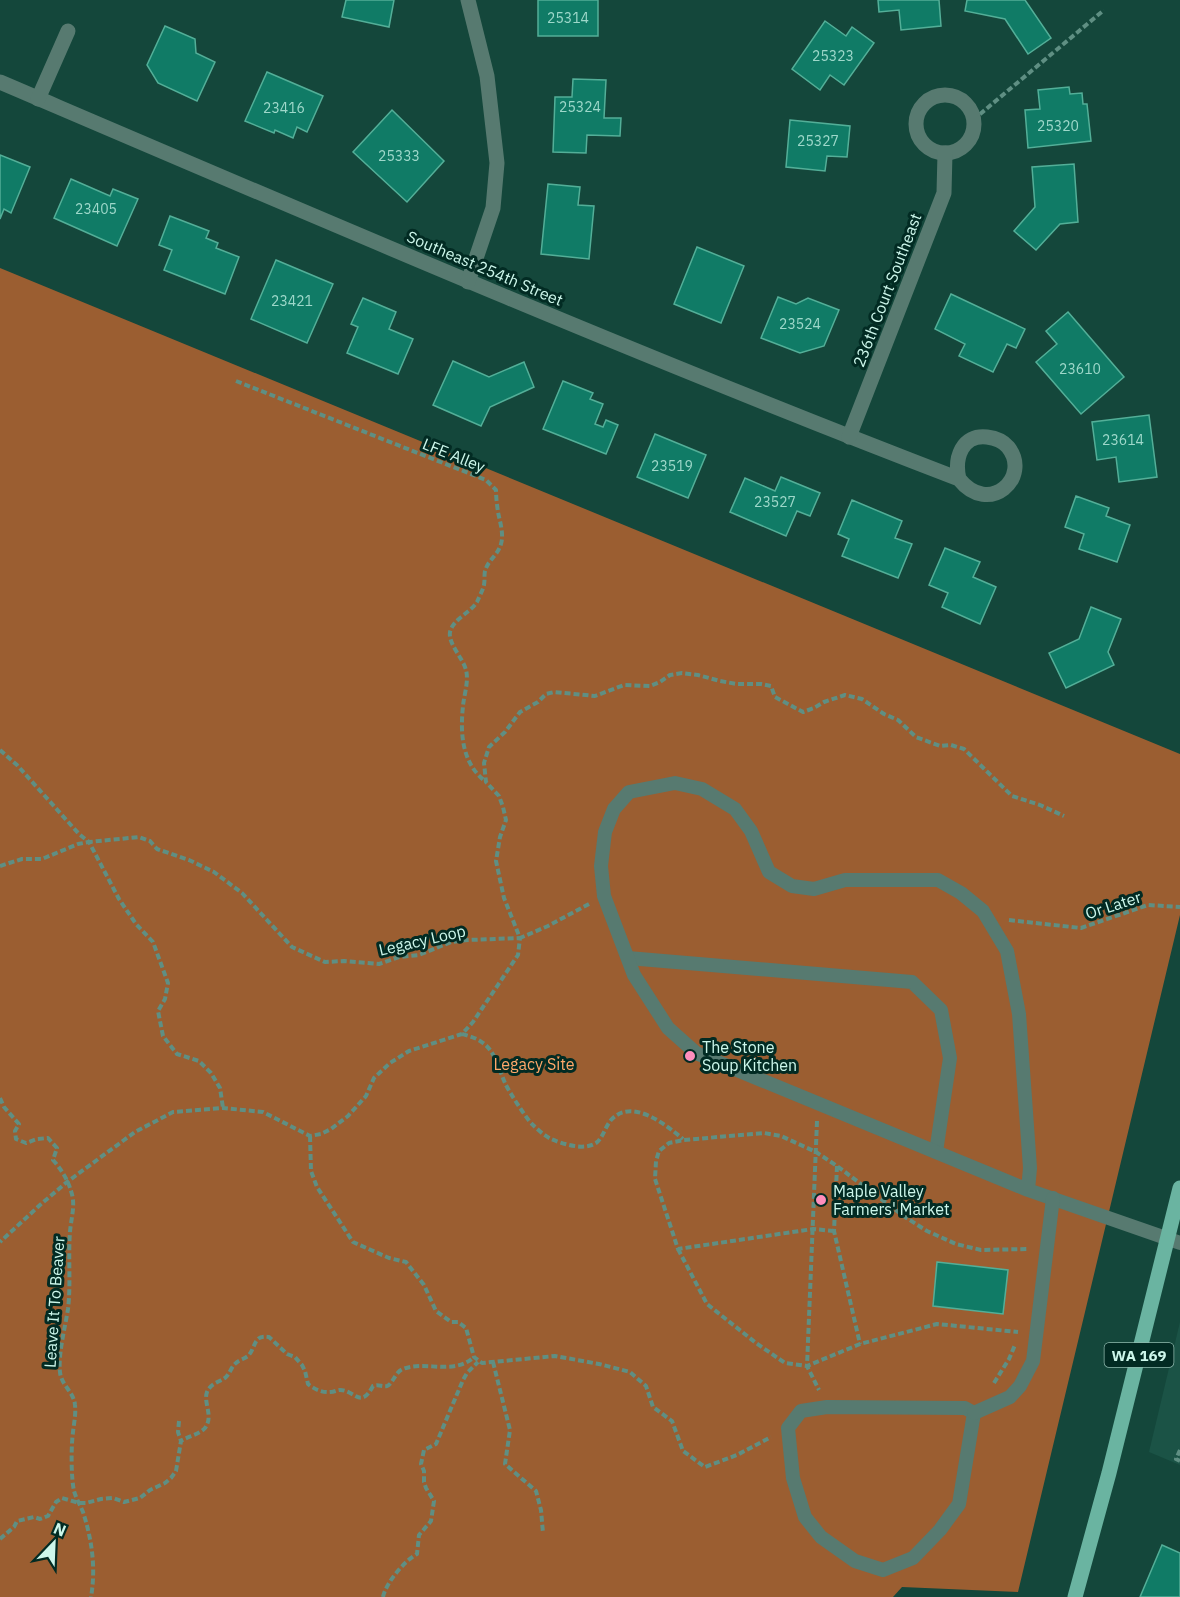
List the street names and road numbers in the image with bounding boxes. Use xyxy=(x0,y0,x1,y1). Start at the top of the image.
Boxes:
street label: 236th Court Southeast xyxy=(848,210,926,370)
street label: Southeast 254th Street xyxy=(404,226,566,310)
street label: LFE Alley xyxy=(420,433,488,477)
street label: Or Later xyxy=(1082,887,1144,923)
street label: Legacy Loop xyxy=(377,920,467,960)
street label: Leave It To Beaver xyxy=(39,1235,69,1369)
road number: WA 169 xyxy=(1104,1343,1174,1367)

